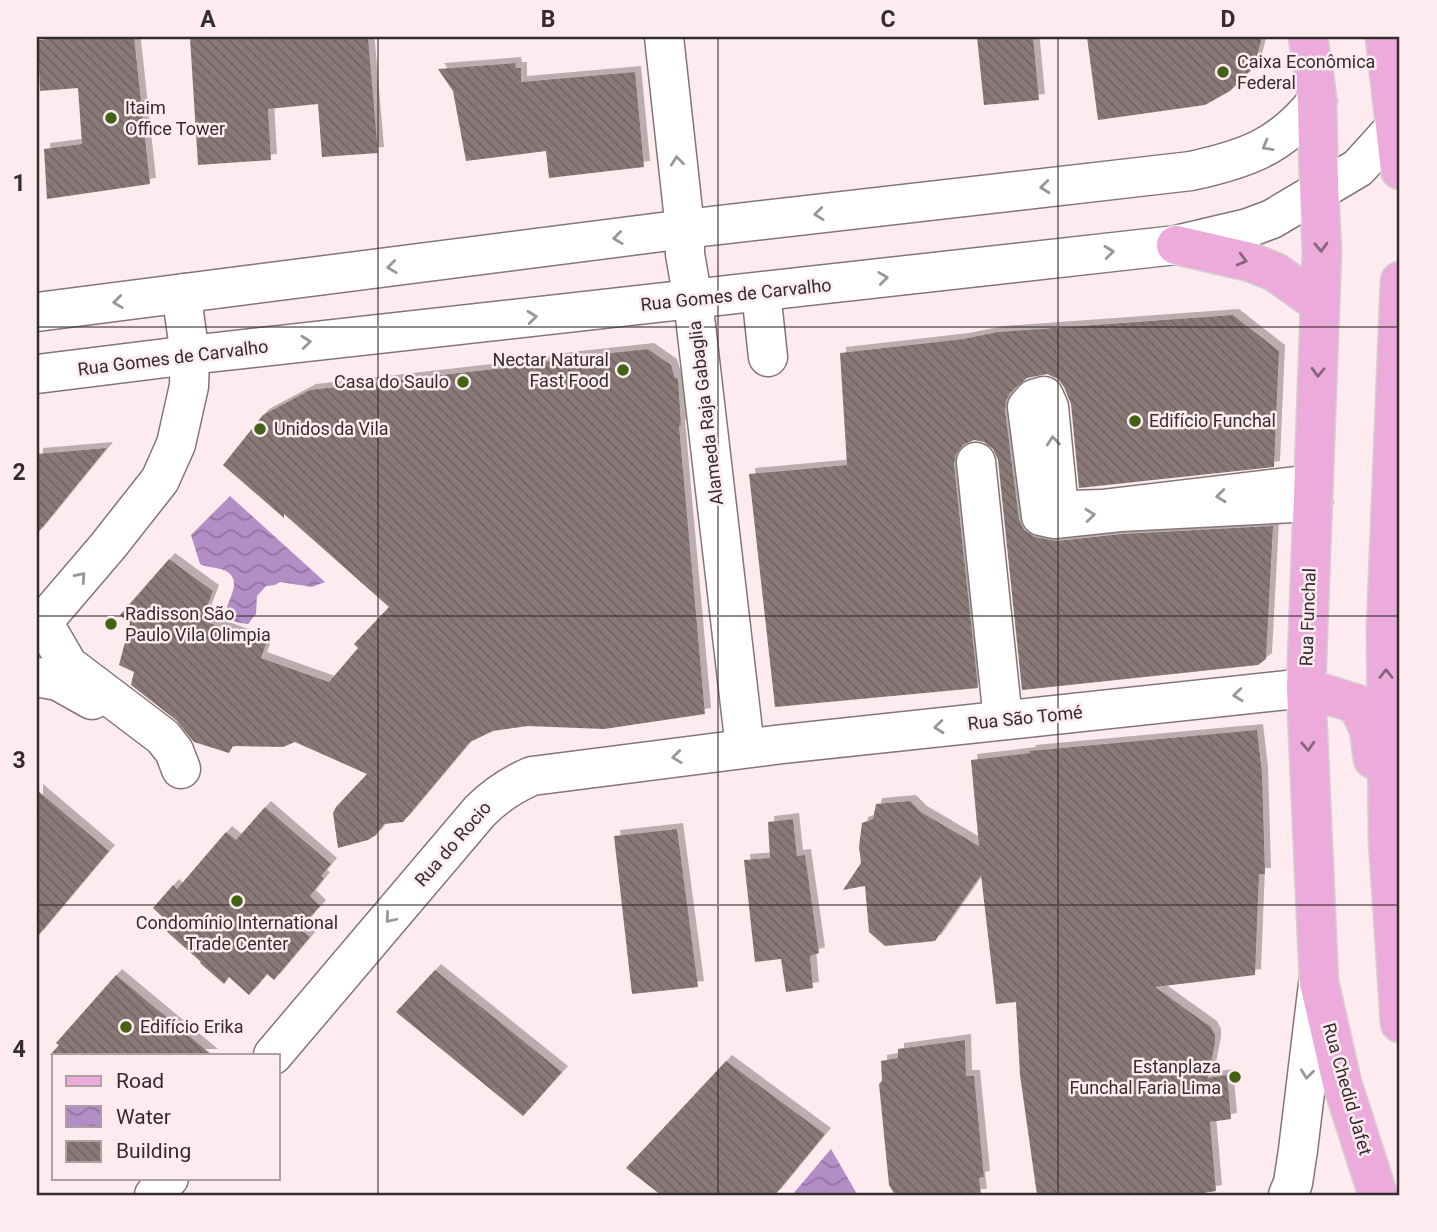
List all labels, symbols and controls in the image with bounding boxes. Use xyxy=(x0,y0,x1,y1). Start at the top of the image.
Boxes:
text: A xyxy=(200,6,216,33)
text: B xyxy=(541,6,555,33)
text: C xyxy=(880,6,896,33)
text: D xyxy=(1221,6,1235,33)
place label: Caixa Econômica Federal xyxy=(1237,51,1375,93)
marker: Caixa Econômica Federal xyxy=(1215,64,1231,80)
place label: Itaim Office Tower xyxy=(125,97,225,139)
marker: Itaim Office Tower xyxy=(103,110,119,126)
one-way arrow xyxy=(1261,138,1274,151)
one-way arrow xyxy=(670,156,685,167)
text: 1 xyxy=(12,170,26,197)
one-way arrow xyxy=(1039,180,1051,195)
one-way arrow xyxy=(813,206,825,221)
one-way arrow xyxy=(612,230,623,245)
one-way arrow xyxy=(1314,242,1329,253)
one-way arrow xyxy=(1103,245,1115,260)
one-way arrow xyxy=(1236,252,1248,266)
one-way arrow xyxy=(386,259,398,274)
one-way arrow xyxy=(877,271,889,286)
street label: Rua Gomes de Carvalho xyxy=(640,274,832,315)
one-way arrow xyxy=(112,294,123,309)
one-way arrow xyxy=(527,310,538,325)
street label: Alameda Raja Gabaglia xyxy=(684,320,727,507)
street label: Rua Gomes de Carvalho xyxy=(76,335,269,380)
one-way arrow xyxy=(301,335,312,350)
place label: Nectar Natural Fast Food xyxy=(493,349,609,391)
marker: Nectar Natural Fast Food xyxy=(615,362,631,378)
one-way arrow xyxy=(1310,367,1325,378)
place label: Casa do Saulo xyxy=(334,371,449,392)
marker: Casa do Saulo xyxy=(455,374,471,390)
place label: Edifício Funchal xyxy=(1149,410,1276,431)
marker: Edifício Funchal xyxy=(1127,413,1143,429)
place label: Unidos da Vila xyxy=(274,418,389,439)
marker: Unidos da Vila xyxy=(252,421,268,437)
one-way arrow xyxy=(1046,435,1061,446)
text: 2 xyxy=(12,459,26,486)
one-way arrow xyxy=(1215,488,1226,503)
one-way arrow xyxy=(1084,508,1096,523)
street label: Rua Funchal xyxy=(1295,567,1320,667)
one-way arrow xyxy=(73,573,85,586)
place label: Radisson São Paulo Vila Olimpia xyxy=(125,603,271,645)
marker: Radisson São Paulo Vila Olimpia xyxy=(103,616,119,632)
one-way arrow xyxy=(1379,668,1394,679)
one-way arrow xyxy=(1232,687,1243,702)
street label: Rua São Tomé xyxy=(966,701,1084,734)
one-way arrow xyxy=(933,719,944,734)
one-way arrow xyxy=(1301,741,1316,752)
text: 3 xyxy=(12,747,26,774)
one-way arrow xyxy=(671,749,683,764)
street label: Rua do Rocio xyxy=(410,797,495,890)
marker: Condomínio International Trade Center xyxy=(229,893,245,909)
one-way arrow xyxy=(385,910,398,922)
place label: Condomínio International Trade Center xyxy=(136,912,338,954)
place label: Edifício Erika xyxy=(140,1016,243,1037)
marker: Edifício Erika xyxy=(118,1019,134,1035)
street label: Rua Chedid Jafet xyxy=(1319,1020,1376,1158)
text: 4 xyxy=(12,1036,26,1063)
legend xyxy=(52,1054,280,1180)
place label: Estanplaza Funchal Faria Lima xyxy=(1070,1056,1221,1098)
one-way arrow xyxy=(1300,1068,1315,1080)
text: Road xyxy=(116,1069,164,1093)
marker: Estanplaza Funchal Faria Lima xyxy=(1227,1069,1243,1085)
text: Water xyxy=(116,1105,171,1129)
text: Building xyxy=(116,1139,191,1163)

